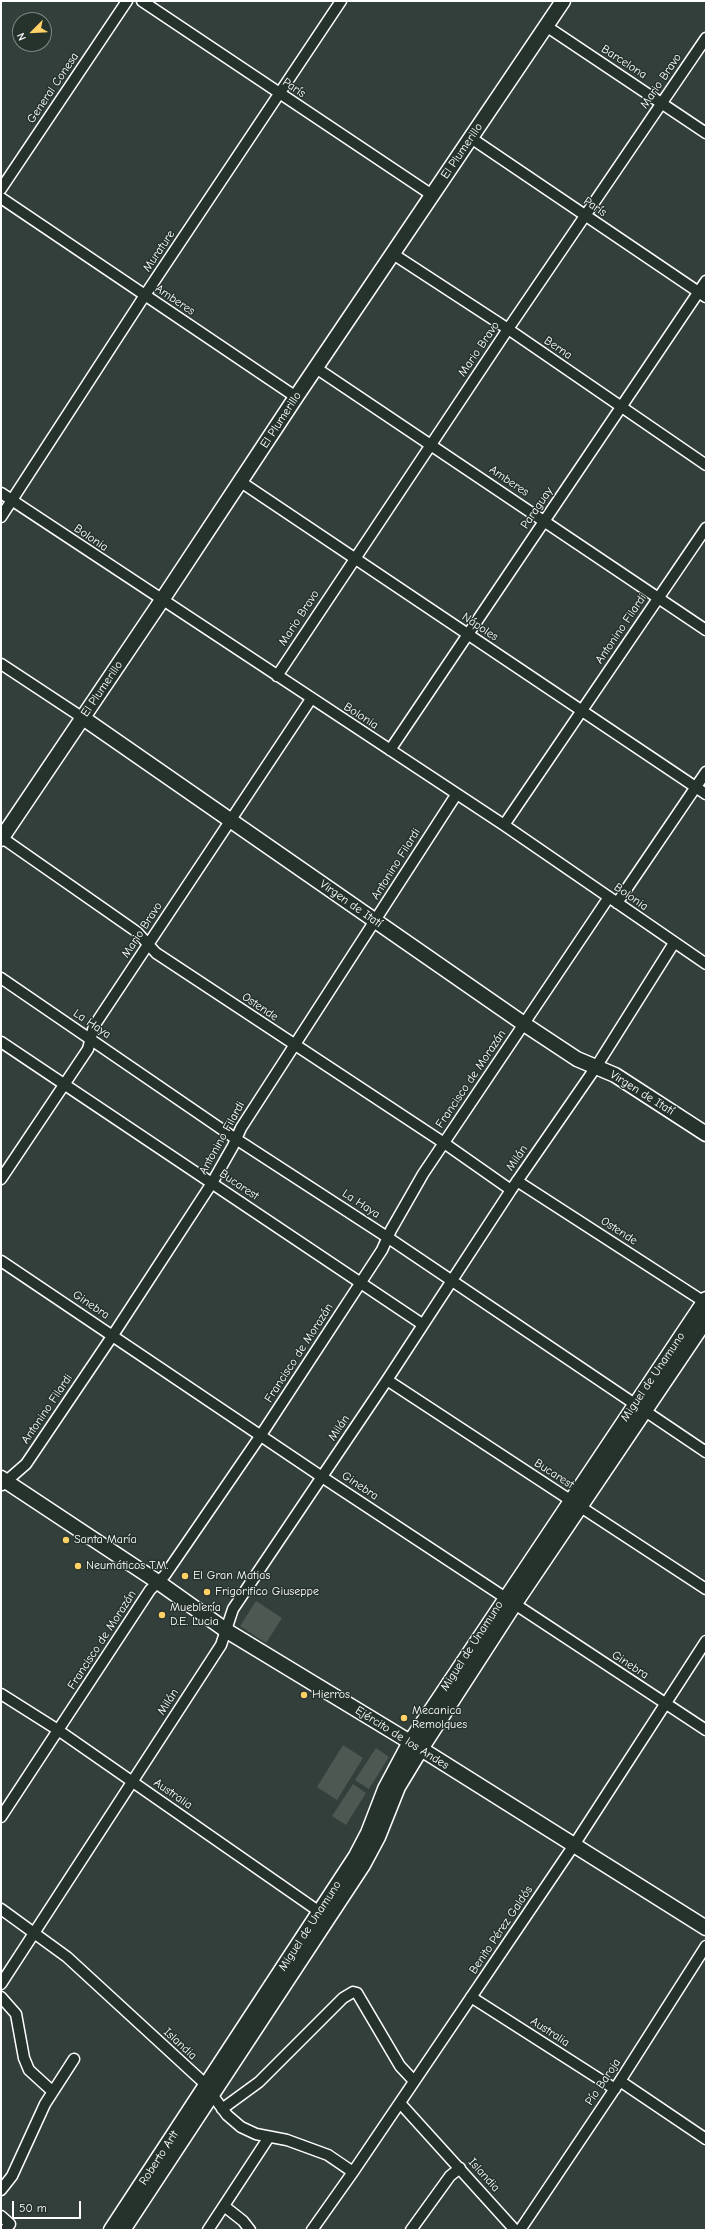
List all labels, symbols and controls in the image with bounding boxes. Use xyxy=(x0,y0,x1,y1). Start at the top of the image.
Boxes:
north arrow xyxy=(12,12,52,52)
text: N xyxy=(14,31,29,43)
street label: Barcelona xyxy=(598,42,650,82)
street label: General Conesa xyxy=(24,50,82,126)
street label: Mario Bravo xyxy=(637,51,685,111)
street label: París xyxy=(280,75,308,101)
street label: El Plumerillo xyxy=(438,120,486,182)
street label: París xyxy=(581,194,609,220)
street label: Murature xyxy=(140,227,178,275)
street label: Amberes xyxy=(152,281,198,319)
street label: Mario Bravo xyxy=(455,319,503,379)
street label: Berna xyxy=(541,333,575,363)
street label: El Plumerillo xyxy=(257,389,305,451)
street label: Amberes xyxy=(486,462,532,500)
street label: Paraguay xyxy=(518,484,556,532)
street label: Bolonia xyxy=(71,521,111,555)
street label: Mario Bravo xyxy=(276,587,322,649)
street label: Antonino Filardi xyxy=(592,591,650,667)
street label: Nápoles xyxy=(459,610,501,644)
street label: El Plumerillo xyxy=(78,658,126,720)
street label: Bolonia xyxy=(341,700,381,732)
street label: Antonino Filardi xyxy=(368,826,424,902)
street label: Virgen de Itatí xyxy=(317,877,385,931)
street label: Bolonia xyxy=(611,880,651,914)
street label: Mario Bravo xyxy=(119,899,165,961)
street label: Ostende xyxy=(239,990,281,1024)
street label: La Haya xyxy=(70,1006,114,1042)
street label: Francisco de Morazán xyxy=(433,1027,509,1131)
street label: Virgen de Itatí xyxy=(607,1068,677,1118)
street label: Antonino Filardi xyxy=(196,1099,248,1177)
street label: Milán xyxy=(503,1142,531,1174)
street label: Bucarest xyxy=(217,1167,261,1203)
street label: La Haya xyxy=(339,1186,383,1222)
street label: Ostende xyxy=(598,1214,640,1248)
street label: Ginebra xyxy=(70,1288,112,1322)
street label: Francisco de Morazán xyxy=(262,1301,336,1405)
street label: Miguel de Unamuno xyxy=(618,1330,688,1424)
street label: Antonino Filardi xyxy=(18,1371,76,1447)
street label: Milán xyxy=(325,1412,353,1444)
street label: Bucarest xyxy=(531,1456,577,1492)
street label: Ginebra xyxy=(339,1469,381,1503)
place label: Santa María xyxy=(74,1533,137,1547)
marker: Santa María xyxy=(61,1535,71,1545)
place label: Neumáticos T.M. xyxy=(86,1559,168,1573)
marker: Neumáticos T.M. xyxy=(73,1561,83,1571)
place label: El Gran Matias xyxy=(193,1569,270,1583)
marker: El Gran Matias xyxy=(180,1571,190,1581)
place label: Frigorifico Giuseppe xyxy=(215,1585,319,1599)
marker: Frigorifico Giuseppe xyxy=(202,1587,212,1597)
street label: Francisco de Morazán xyxy=(65,1588,139,1692)
street label: Miguel de Unamuno xyxy=(438,1598,506,1694)
place label: Mueblería D.E. Lucia xyxy=(170,1601,221,1629)
marker: Mueblería D.E. Lucia xyxy=(157,1610,167,1620)
street label: Ginebra xyxy=(609,1648,651,1682)
street label: Milán xyxy=(154,1686,182,1718)
place label: Hierros xyxy=(312,1688,350,1702)
marker: Hierros xyxy=(299,1690,309,1700)
street label: Ejército de los Andes xyxy=(353,1703,451,1773)
place label: Mecanica Remolques xyxy=(412,1704,467,1732)
marker: Mecanica Remolques xyxy=(399,1713,409,1723)
street label: Australia xyxy=(151,1776,195,1812)
street label: Miguel de Unamuno xyxy=(276,1878,344,1974)
street label: Benito Pérez Galdós xyxy=(466,1883,536,1977)
street label: Australia xyxy=(528,2014,572,2050)
street label: Islandia xyxy=(160,2025,200,2063)
street label: Pío Baroja xyxy=(582,2056,624,2108)
street label: Roberto Arlt xyxy=(136,2128,182,2188)
street label: Islandia xyxy=(465,2155,503,2195)
scale bar xyxy=(14,2193,83,2219)
text: 50 m xyxy=(19,2201,47,2215)

